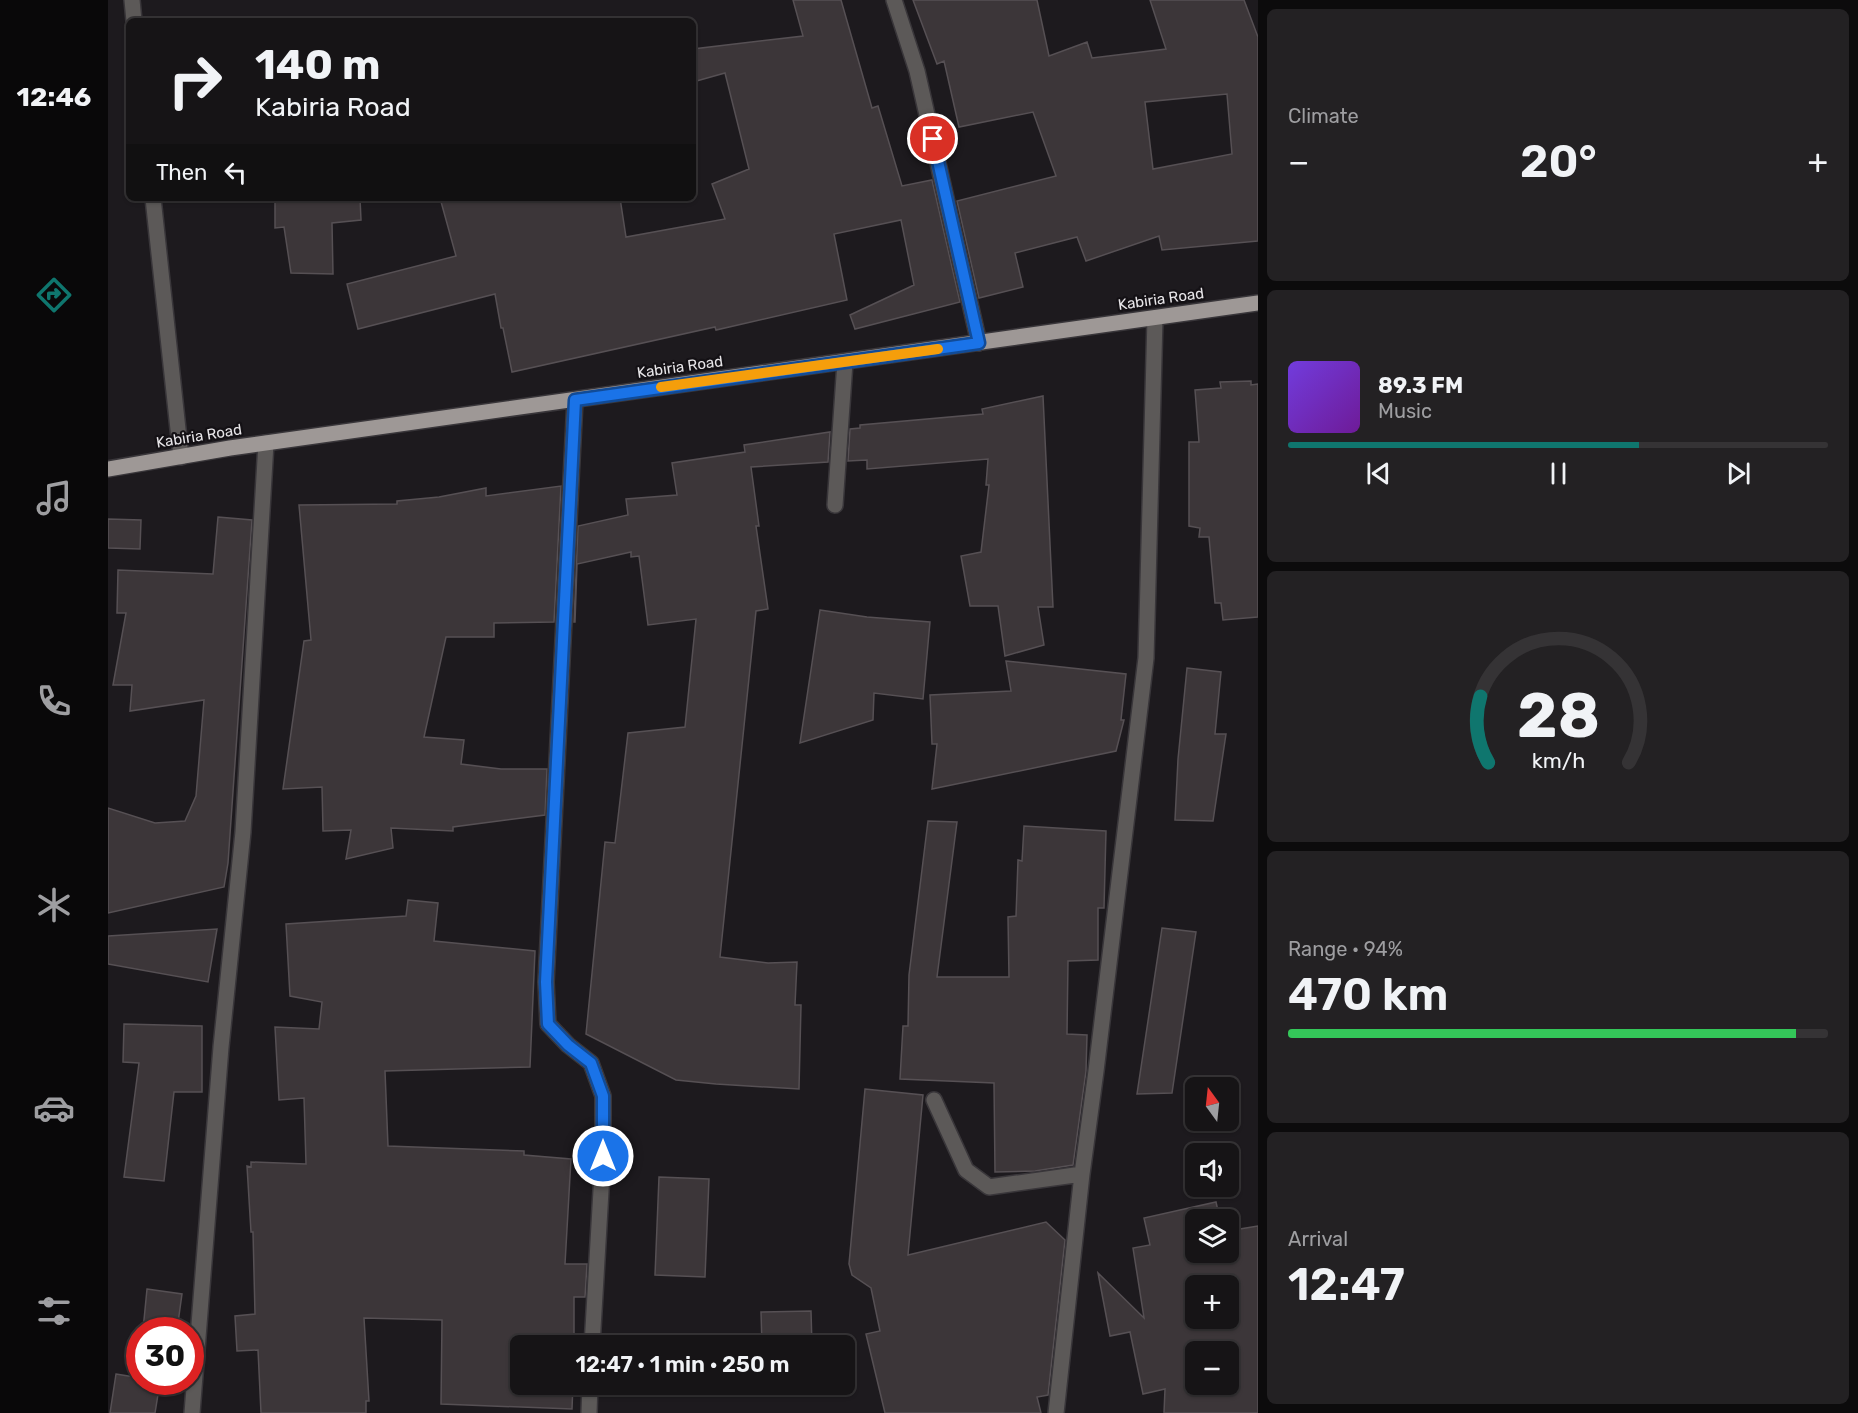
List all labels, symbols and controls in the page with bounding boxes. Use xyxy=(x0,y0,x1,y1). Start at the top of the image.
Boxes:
text: 140 m xyxy=(255,40,381,90)
icon: right xyxy=(156,42,234,120)
text: 12:46 xyxy=(17,81,91,113)
text: Kabiria Road xyxy=(255,91,411,123)
text: Climate xyxy=(1288,104,1359,128)
pin xyxy=(907,113,958,164)
icon: arrive xyxy=(916,122,949,155)
text: 20° xyxy=(1520,135,1597,188)
text: − xyxy=(1288,142,1309,181)
text: + xyxy=(1807,142,1828,181)
icon: left xyxy=(219,156,252,189)
text: Then xyxy=(156,159,207,186)
icon: directions xyxy=(33,274,75,316)
street label: Kabiria Road xyxy=(1117,284,1205,314)
street label: Kabiria Road xyxy=(636,352,724,382)
text: 89.3 FM xyxy=(1378,372,1463,399)
text: Music xyxy=(1378,399,1432,423)
street label: Kabiria Road xyxy=(155,420,243,452)
icon: previous xyxy=(1362,457,1395,490)
icon: pause xyxy=(1542,457,1575,490)
icon: next xyxy=(1722,457,1755,490)
icon: music xyxy=(33,477,75,519)
icon: phone xyxy=(33,680,75,722)
text: 28 xyxy=(1517,680,1599,754)
text: km/h xyxy=(1531,749,1585,774)
icon: climate xyxy=(33,884,75,926)
text: Range · 94% xyxy=(1288,937,1403,961)
text: 470 km xyxy=(1288,968,1449,1021)
north arrow xyxy=(1185,1077,1239,1131)
map controls xyxy=(1185,1077,1239,1395)
icon: car xyxy=(33,1087,75,1129)
position arrow xyxy=(571,1124,635,1188)
button: sound xyxy=(1185,1143,1239,1197)
button: layers xyxy=(1185,1209,1239,1263)
text: Arrival xyxy=(1288,1227,1348,1251)
text: 12:47 xyxy=(1288,1258,1405,1311)
button: + xyxy=(1185,1275,1239,1329)
icon: filters xyxy=(33,1290,75,1332)
speed limit sign: 30 xyxy=(126,1317,204,1395)
button: − xyxy=(1185,1341,1239,1395)
text: 12:47 · 1 min · 250 m xyxy=(576,1351,789,1378)

